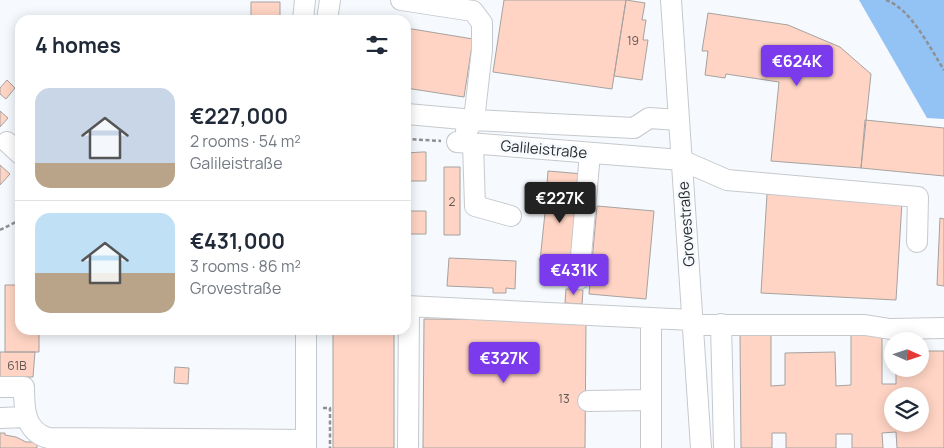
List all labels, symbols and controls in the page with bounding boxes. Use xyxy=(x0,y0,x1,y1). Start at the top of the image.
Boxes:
text: 4 homes xyxy=(35,31,121,59)
icon: filters xyxy=(363,31,391,59)
house number: 19 xyxy=(627,32,639,49)
pin: €624K xyxy=(762,44,832,87)
text: €624K xyxy=(772,50,822,72)
text: €227,000 xyxy=(190,102,288,130)
icon: home xyxy=(75,108,135,168)
text: 2 rooms · 54 m² xyxy=(190,130,301,152)
street label: Galileistraße xyxy=(500,135,588,163)
text: Galileistraße xyxy=(190,152,283,174)
street label: Grovestraße xyxy=(673,180,699,267)
pin: €227K xyxy=(525,182,595,224)
text: €227K xyxy=(536,187,584,209)
house number: 2 xyxy=(449,193,456,210)
text: €431,000 xyxy=(190,227,285,255)
icon: home xyxy=(75,233,135,293)
pin: €431K xyxy=(539,254,609,296)
text: 3 rooms · 86 m² xyxy=(190,255,301,277)
text: €431K xyxy=(551,259,598,281)
text: Grovestraße xyxy=(190,277,281,299)
north arrow xyxy=(884,332,929,378)
map controls xyxy=(884,332,929,432)
pin: €327K xyxy=(469,342,539,384)
text: €327K xyxy=(480,347,528,369)
house number: 61B xyxy=(7,357,27,374)
button: layers xyxy=(884,387,929,432)
house number: 13 xyxy=(558,390,570,407)

